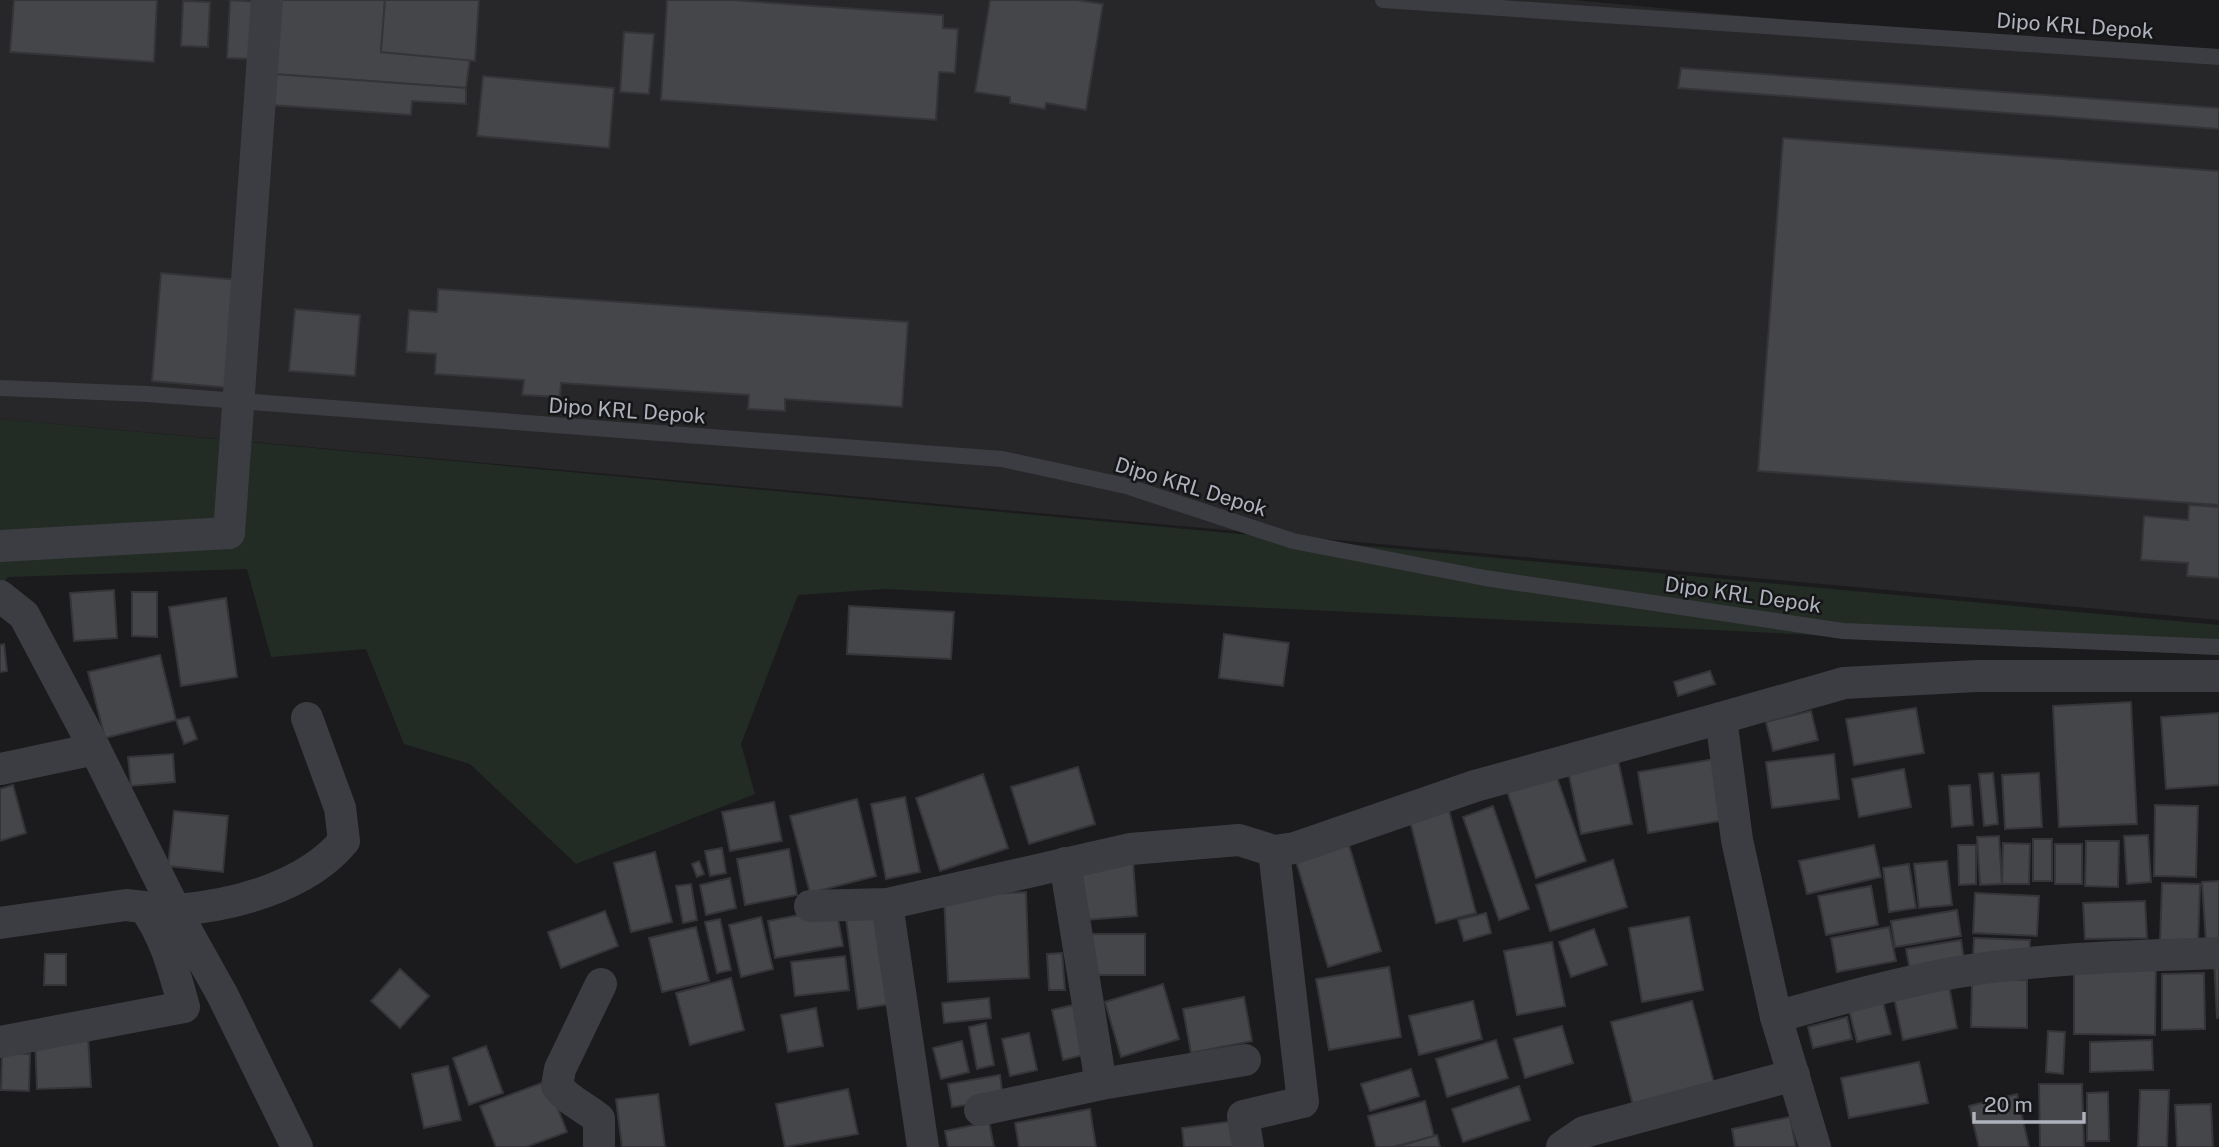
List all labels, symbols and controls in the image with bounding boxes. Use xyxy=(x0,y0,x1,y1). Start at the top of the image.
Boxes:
street label: Dipo KRL Depok xyxy=(1996,8,2155,43)
street label: Dipo KRL Depok xyxy=(548,393,707,428)
street label: Dipo KRL Depok xyxy=(1112,452,1270,522)
street label: Dipo KRL Depok xyxy=(1663,571,1823,618)
scale bar xyxy=(1974,1080,2084,1124)
text: 20 m xyxy=(1984,1092,2033,1117)

